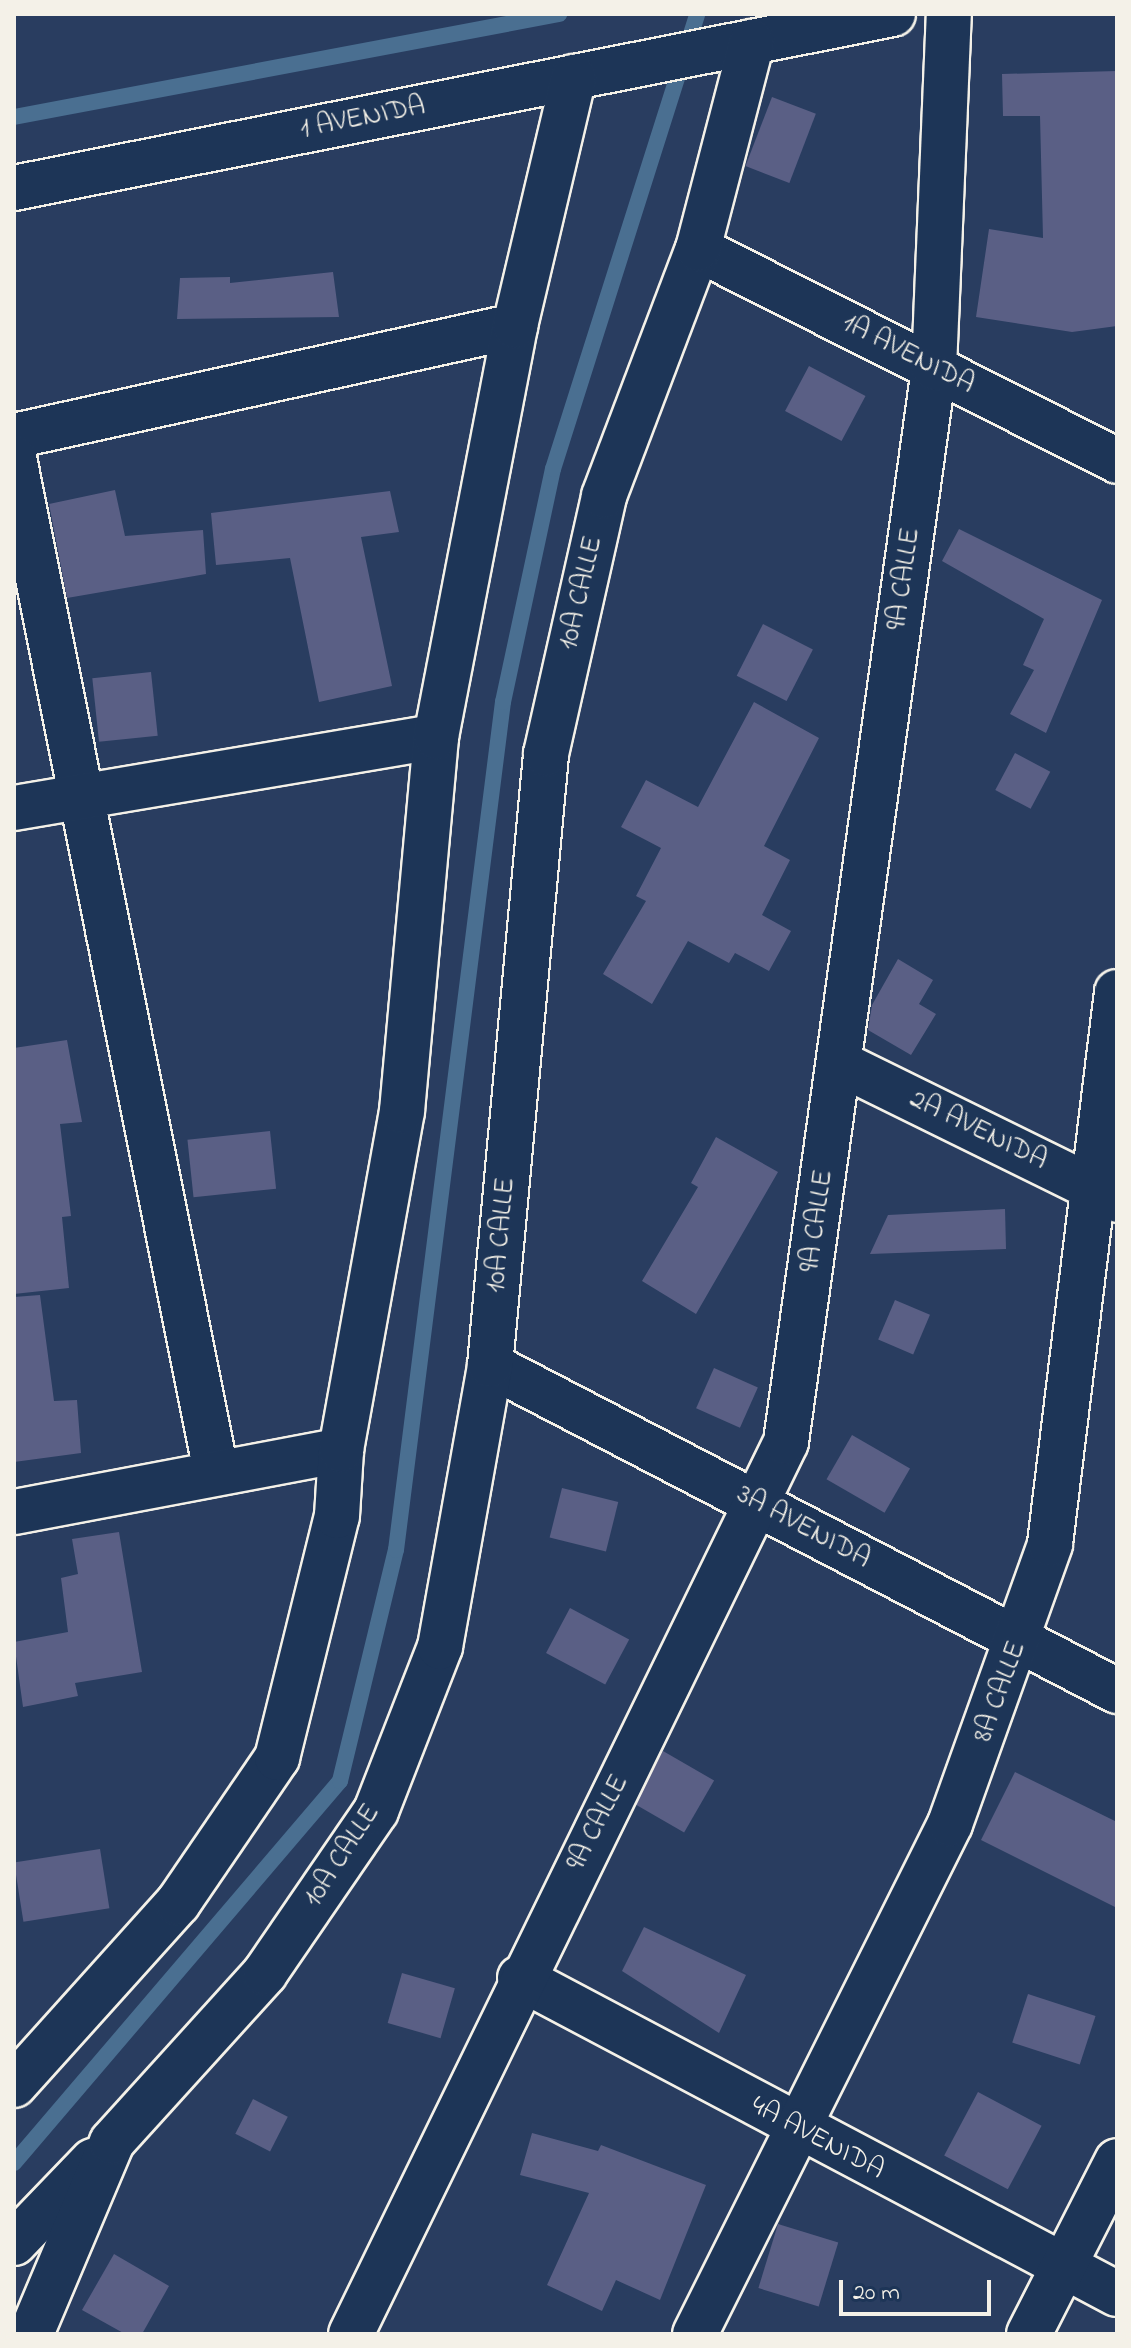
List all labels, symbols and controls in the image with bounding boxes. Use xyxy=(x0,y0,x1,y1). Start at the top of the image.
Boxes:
street label: 1 AVENIDA xyxy=(298,90,428,148)
street label: 1A AVENIDA xyxy=(836,307,980,403)
street label: 9A CALLE xyxy=(881,526,929,632)
street label: 10A CALLE xyxy=(553,533,611,653)
street label: 2A AVENIDA xyxy=(904,1083,1052,1179)
street label: 9A CALLE xyxy=(794,1168,842,1274)
street label: 10A CALLE xyxy=(480,1176,524,1294)
street label: 3A AVENIDA xyxy=(730,1479,876,1577)
street label: 8A CALLE xyxy=(967,1637,1035,1747)
street label: 9A CALLE xyxy=(561,1769,637,1877)
street label: 10A CALLE xyxy=(297,1798,389,1914)
street label: 4A AVENIDA xyxy=(744,2090,890,2188)
scale bar xyxy=(843,2264,995,2314)
text: 20 m xyxy=(853,2276,900,2311)

